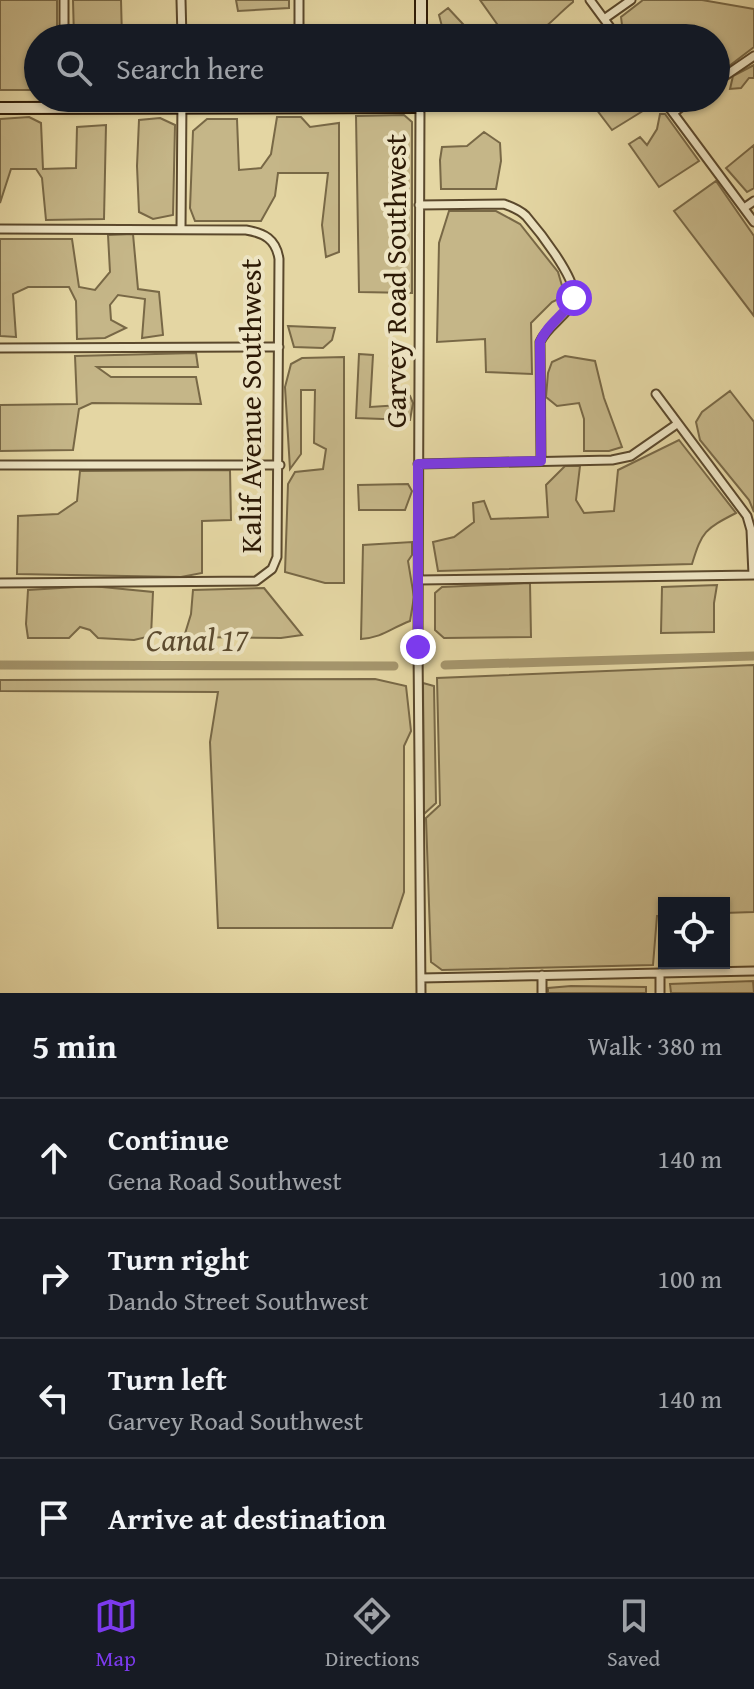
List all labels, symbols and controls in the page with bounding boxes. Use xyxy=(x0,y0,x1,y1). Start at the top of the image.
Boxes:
search box xyxy=(24,24,730,112)
icon: search xyxy=(52,46,96,90)
text: Search here xyxy=(116,46,264,90)
street label: Garvey Road Southwest xyxy=(373,133,417,428)
street label: Kalif Avenue Southwest xyxy=(228,258,272,553)
route start xyxy=(556,280,592,316)
water label: Canal 17 xyxy=(146,616,250,663)
route end xyxy=(400,629,436,665)
map controls xyxy=(658,897,730,969)
button: locate xyxy=(658,897,730,969)
text: 5 min xyxy=(32,1021,117,1070)
text: Walk · 380 m xyxy=(588,1026,722,1065)
text: Continue xyxy=(108,1117,229,1161)
icon: ahead xyxy=(32,1136,76,1180)
text: 140 m xyxy=(657,1139,722,1178)
text: Gena Road Southwest xyxy=(108,1161,342,1200)
text: Turn right xyxy=(108,1237,249,1281)
icon: right xyxy=(32,1256,76,1300)
text: 100 m xyxy=(657,1259,722,1298)
text: Dando Street Southwest xyxy=(108,1281,369,1320)
text: Turn left xyxy=(108,1357,227,1401)
icon: left xyxy=(32,1376,76,1420)
text: 140 m xyxy=(657,1379,722,1418)
text: Garvey Road Southwest xyxy=(108,1401,363,1440)
icon: arrive xyxy=(32,1496,76,1540)
text: Arrive at destination xyxy=(108,1496,386,1540)
tab: Map xyxy=(94,1594,138,1674)
tab: Directions xyxy=(325,1594,420,1674)
tab: Saved xyxy=(607,1594,660,1674)

